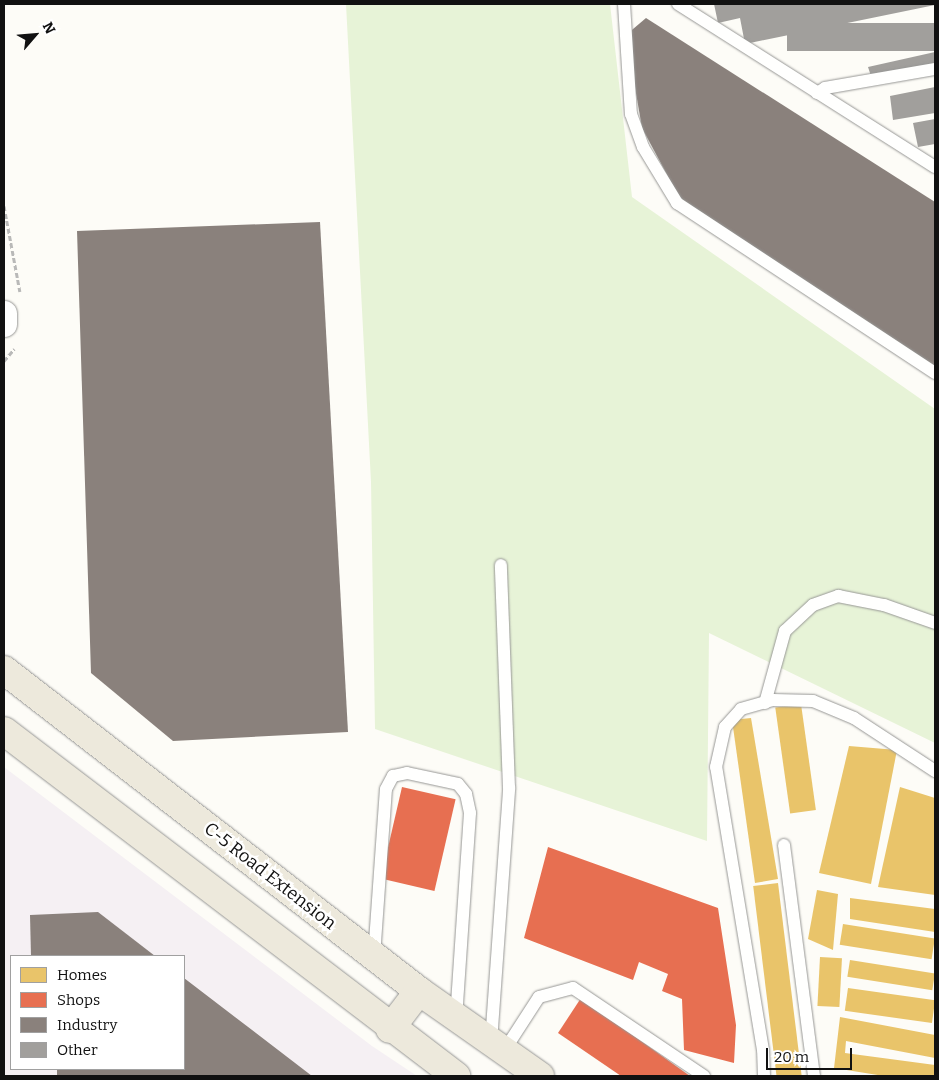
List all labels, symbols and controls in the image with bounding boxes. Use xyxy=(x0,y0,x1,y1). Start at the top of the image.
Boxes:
north arrow xyxy=(10,10,60,60)
text: N xyxy=(39,19,59,37)
street label: C-5 Road Extension xyxy=(200,818,340,934)
legend xyxy=(10,955,185,1070)
text: Homes xyxy=(57,966,107,984)
text: Shops xyxy=(57,991,100,1009)
text: Industry xyxy=(57,1016,117,1034)
scale bar xyxy=(769,1038,855,1070)
text: Other xyxy=(57,1041,98,1059)
text: 20 m xyxy=(774,1048,809,1066)

